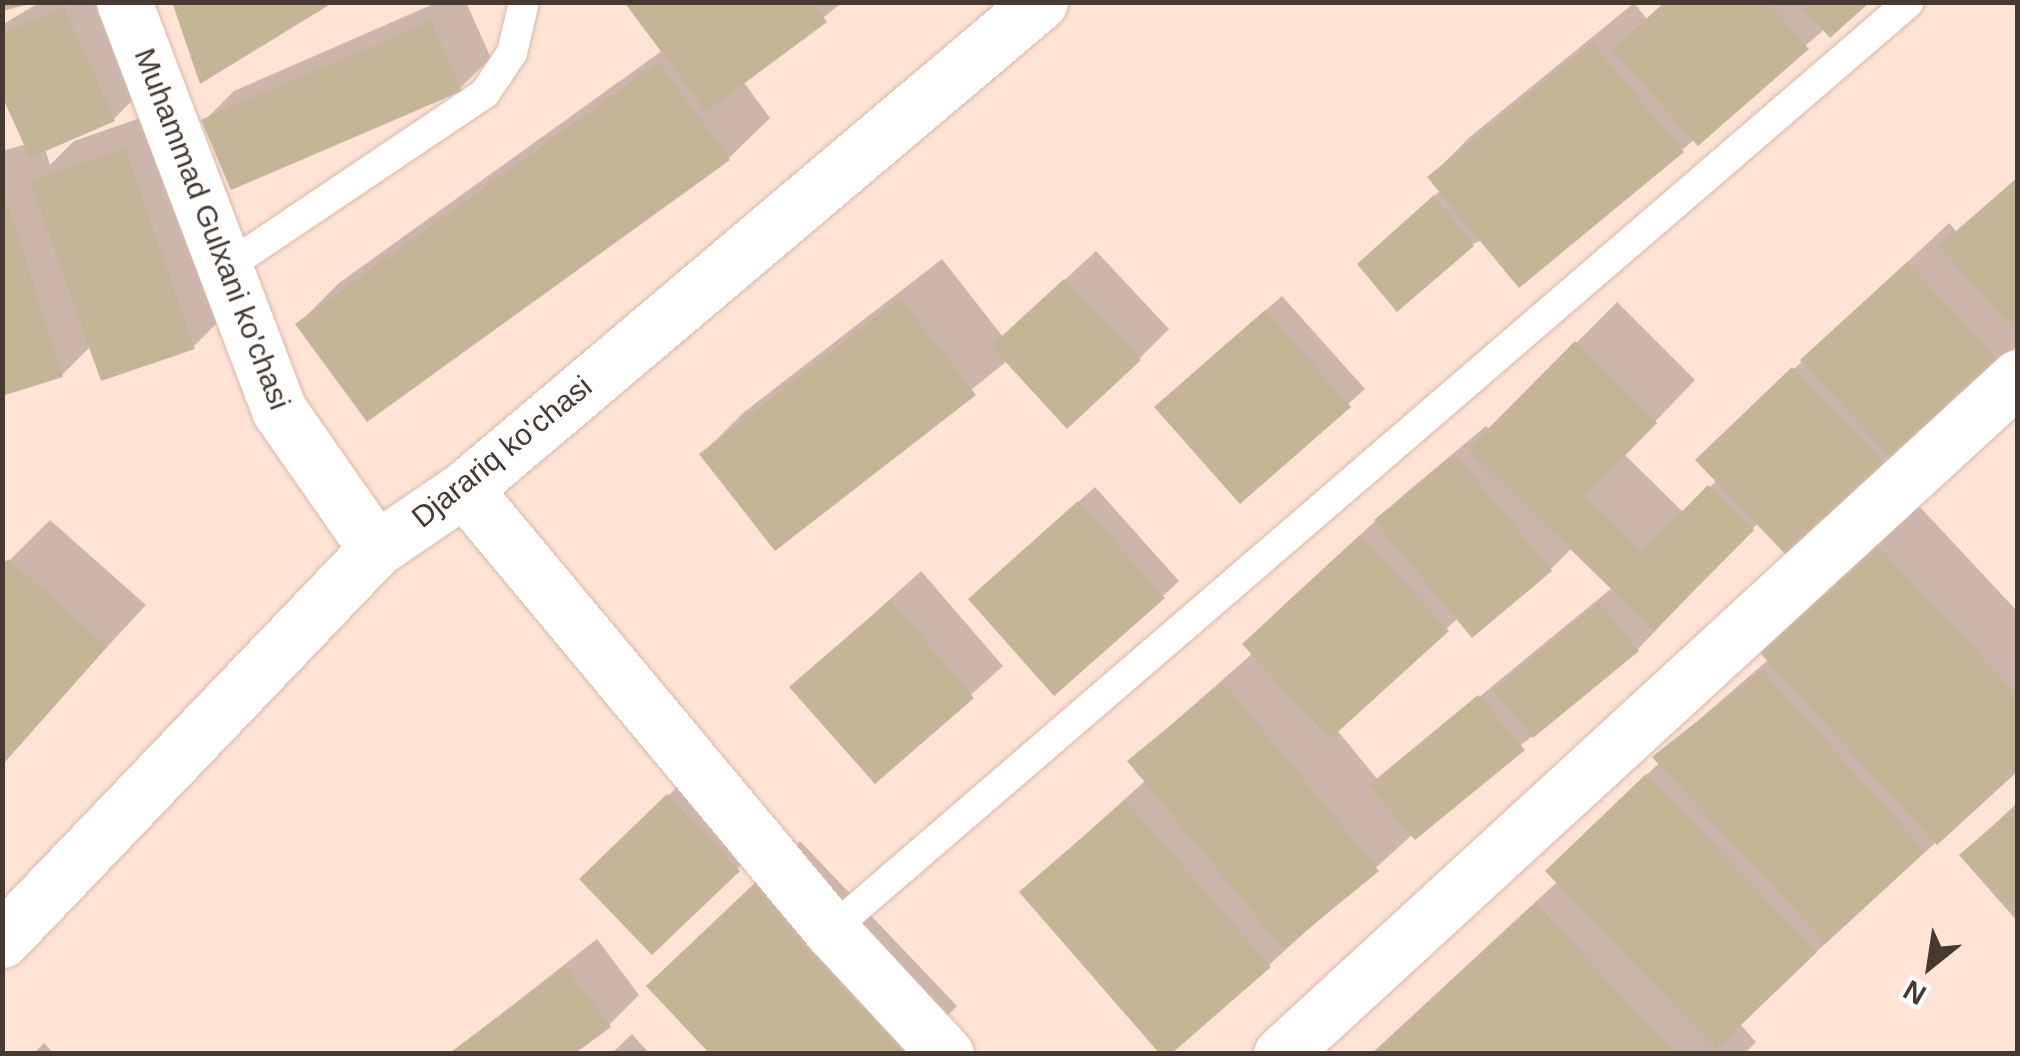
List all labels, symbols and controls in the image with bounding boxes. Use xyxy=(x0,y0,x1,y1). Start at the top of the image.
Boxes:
street label: Muhammad Gulxani ko'chasi xyxy=(126,43,298,415)
street label: Djarariq ko'chasi xyxy=(405,369,599,535)
north arrow xyxy=(1880,916,1980,1016)
text: N xyxy=(1898,974,1931,1011)

